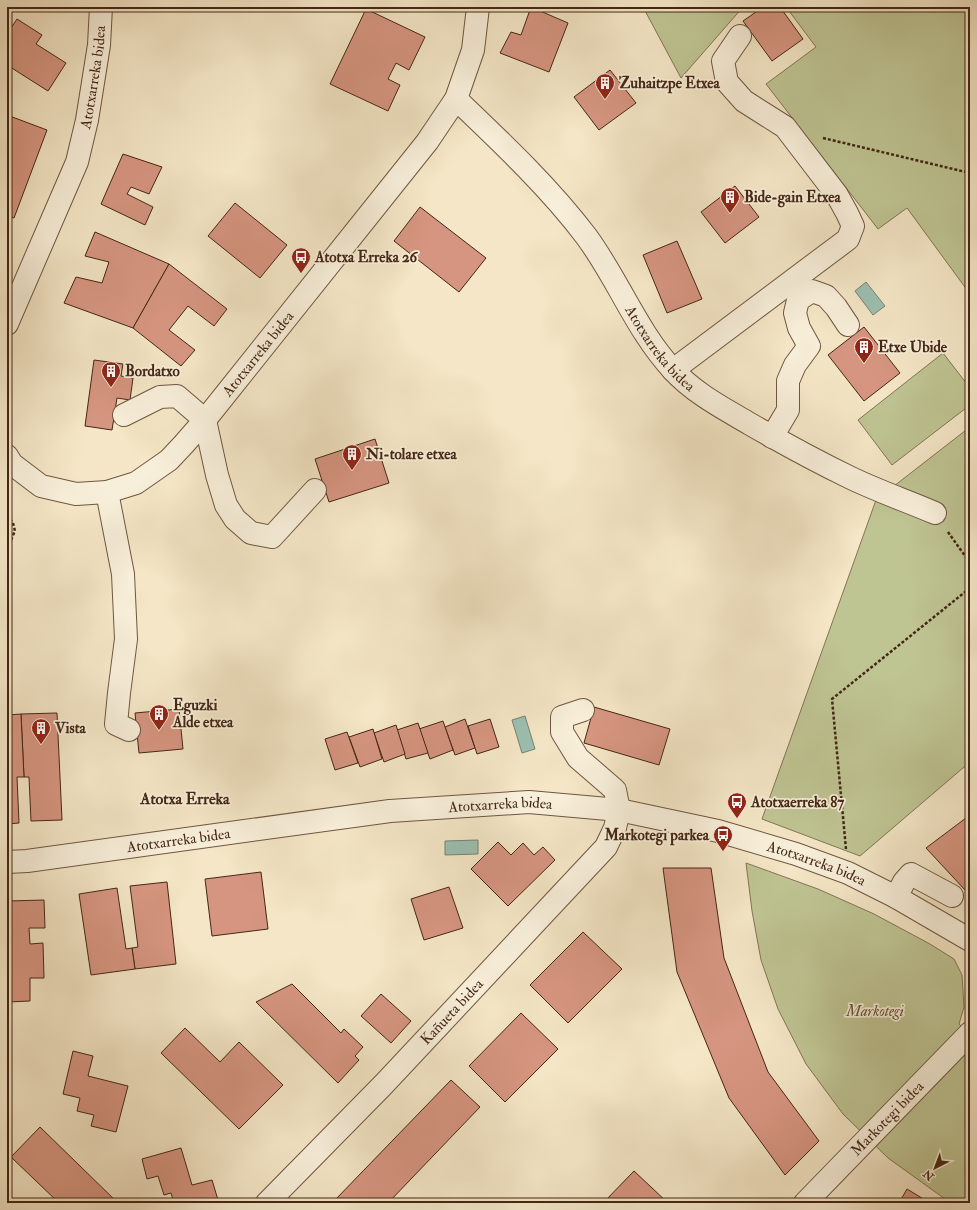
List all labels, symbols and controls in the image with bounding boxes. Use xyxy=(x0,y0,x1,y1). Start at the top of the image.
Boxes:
street label: Atotxarreka bidea xyxy=(76,24,110,132)
building icon: Zuhaitzpe Etxea xyxy=(594,72,616,100)
place label: Zuhaitzpe Etxea xyxy=(619,74,721,94)
building icon: Bide-gain Etxea xyxy=(719,186,741,214)
place label: Bide-gain Etxea xyxy=(744,188,842,208)
bus stop icon: Atotxa Erreka 26 xyxy=(290,246,312,274)
place label: Atotxa Erreka 26 xyxy=(314,248,419,267)
street label: Atotxarreka bidea xyxy=(620,301,699,397)
street label: Atotxarreka bidea xyxy=(218,307,299,401)
building icon: Etxe Ubide xyxy=(853,336,875,364)
place label: Etxe Ubide xyxy=(878,338,948,357)
building icon: Bordatxo xyxy=(100,360,122,388)
place label: Bordatxo xyxy=(125,362,180,381)
building icon: Ni-tolare etxea xyxy=(341,443,363,471)
place label: Ni-tolare etxea xyxy=(365,445,458,464)
place label: Eguzki Alde etxea xyxy=(172,696,234,732)
building icon: Eguzki Alde etxea xyxy=(148,703,170,731)
building icon: Vista xyxy=(30,717,52,745)
place label: Vista xyxy=(54,719,87,738)
district label: Atotxa Erreka xyxy=(139,789,230,809)
bus stop icon: Atotxaerreka 87 xyxy=(726,791,748,819)
street label: Atotxarreka bidea xyxy=(447,793,554,817)
place label: Atotxaerreka 87 xyxy=(750,793,844,812)
street label: Atotxarreka bidea xyxy=(125,824,232,857)
bus stop icon: Markotegi parkea xyxy=(712,824,734,852)
place label: Markotegi parkea xyxy=(603,826,710,846)
street label: Atotxarreka bidea xyxy=(764,837,870,891)
street label: Kañueta bidea xyxy=(417,974,488,1049)
park label: Markotegi xyxy=(845,1002,904,1021)
street label: Markotegi bidea xyxy=(847,1077,929,1160)
north arrow xyxy=(915,1148,955,1188)
text: N xyxy=(920,1166,937,1184)

